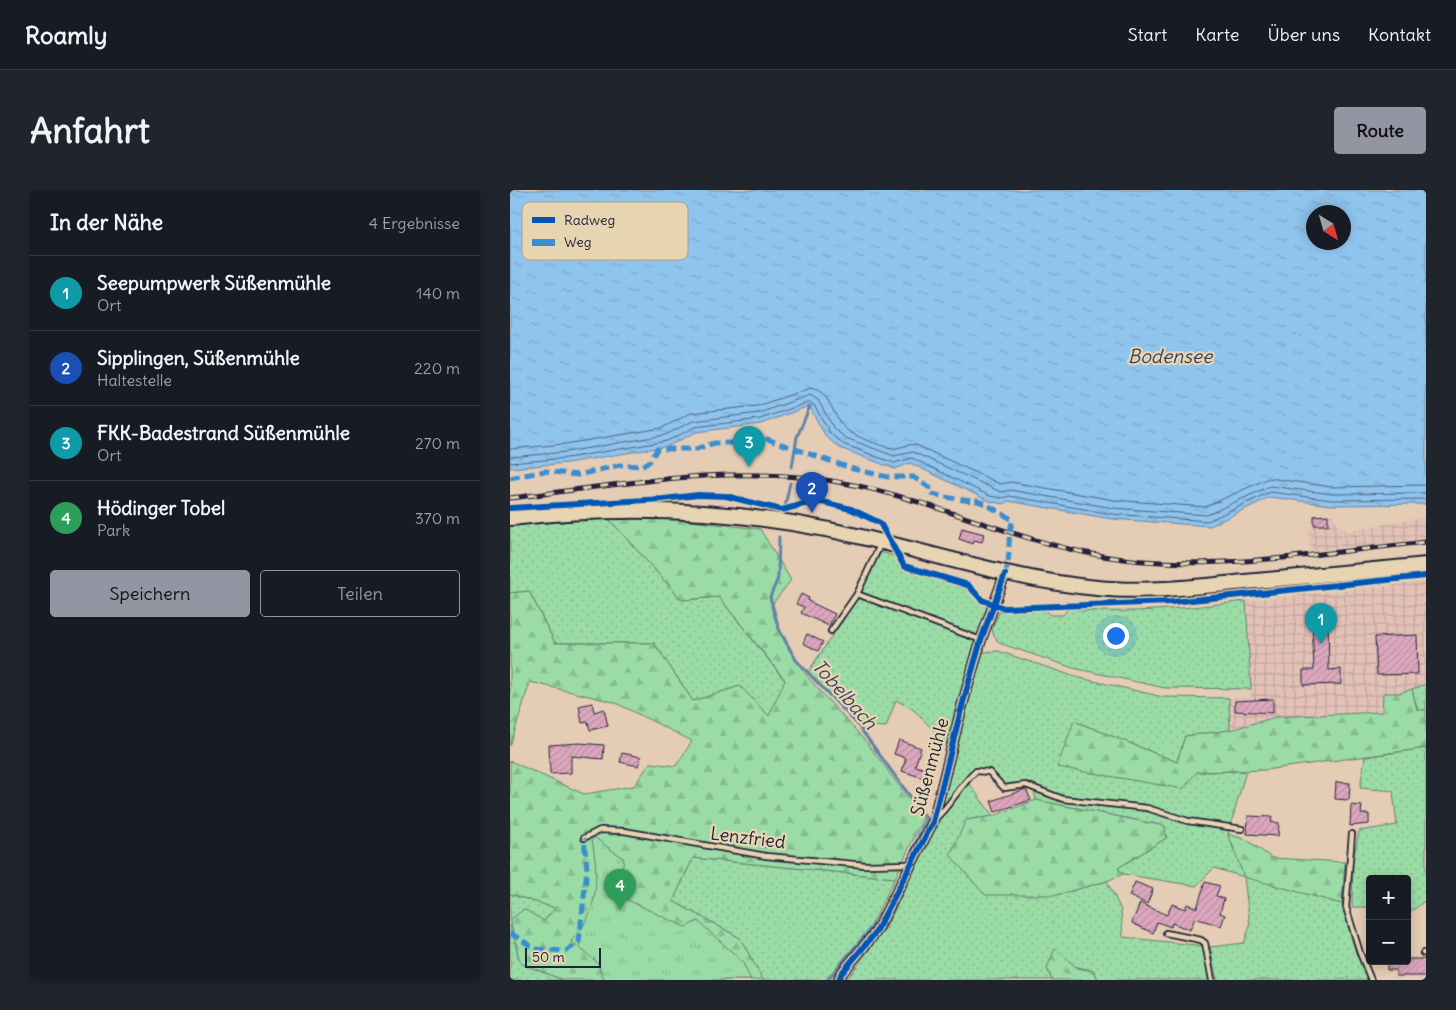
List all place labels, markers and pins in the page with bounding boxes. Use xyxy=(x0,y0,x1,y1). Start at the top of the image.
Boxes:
pin: 3 xyxy=(733,426,765,467)
pin: 2 xyxy=(796,472,828,513)
pin: 1 xyxy=(1305,603,1337,644)
pin: 4 xyxy=(604,869,636,910)

